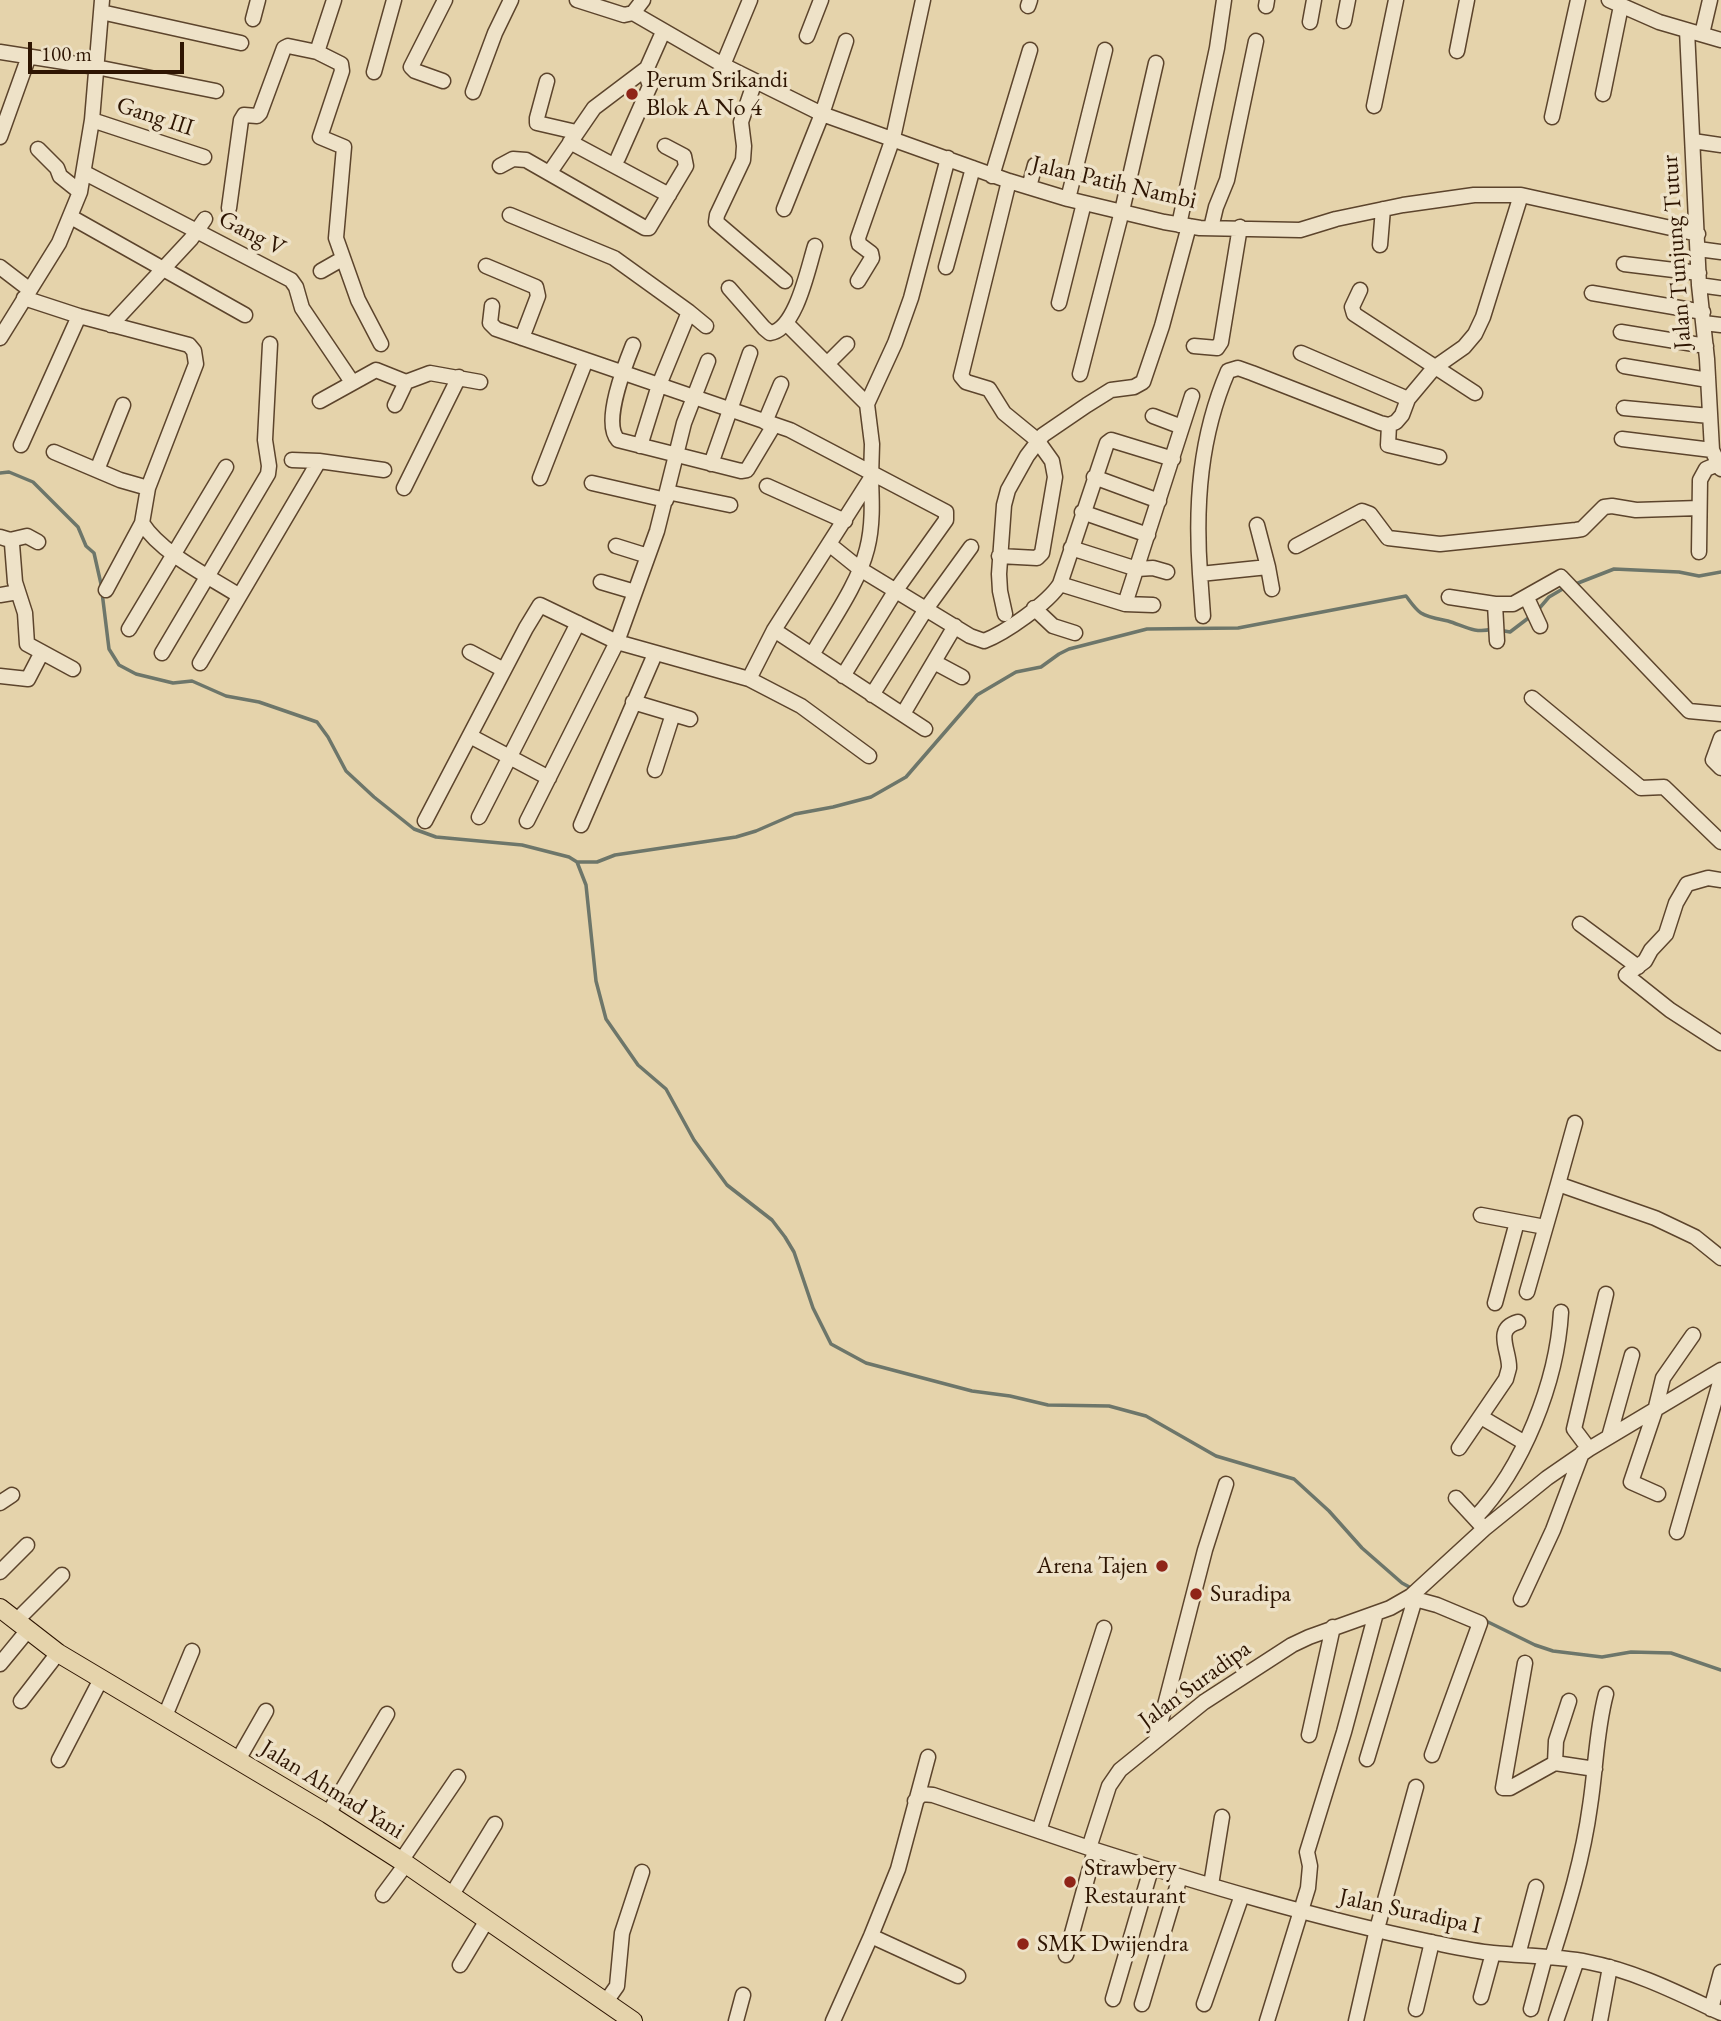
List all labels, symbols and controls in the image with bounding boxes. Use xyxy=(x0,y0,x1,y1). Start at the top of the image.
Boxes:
scale bar xyxy=(32,28,187,72)
text: 100 m xyxy=(41,40,92,67)
place label: Perum Srikandi Blok A No 4 xyxy=(646,66,788,122)
marker: Perum Srikandi Blok A No 4 xyxy=(624,86,640,102)
street label: Gang III xyxy=(113,91,197,143)
street label: Jalan Patih Nambi xyxy=(1029,150,1199,216)
street label: Jalan Tunjung Tutur xyxy=(1656,154,1698,350)
street label: Gang V xyxy=(214,205,290,263)
place label: Arena Tajen xyxy=(1037,1552,1148,1580)
marker: Arena Tajen xyxy=(1154,1558,1170,1574)
place label: Suradipa xyxy=(1210,1580,1291,1608)
marker: Suradipa xyxy=(1188,1586,1204,1602)
street label: Jalan Suradipa xyxy=(1133,1635,1257,1735)
street label: Jalan Ahmad Yani xyxy=(255,1734,409,1846)
place label: Strawbery Restaurant xyxy=(1084,1854,1186,1910)
marker: Strawbery Restaurant xyxy=(1062,1874,1078,1890)
street label: Jalan Suradipa I xyxy=(1336,1883,1484,1941)
place label: SMK Dwijendra xyxy=(1037,1930,1189,1958)
marker: SMK Dwijendra xyxy=(1015,1936,1031,1952)

